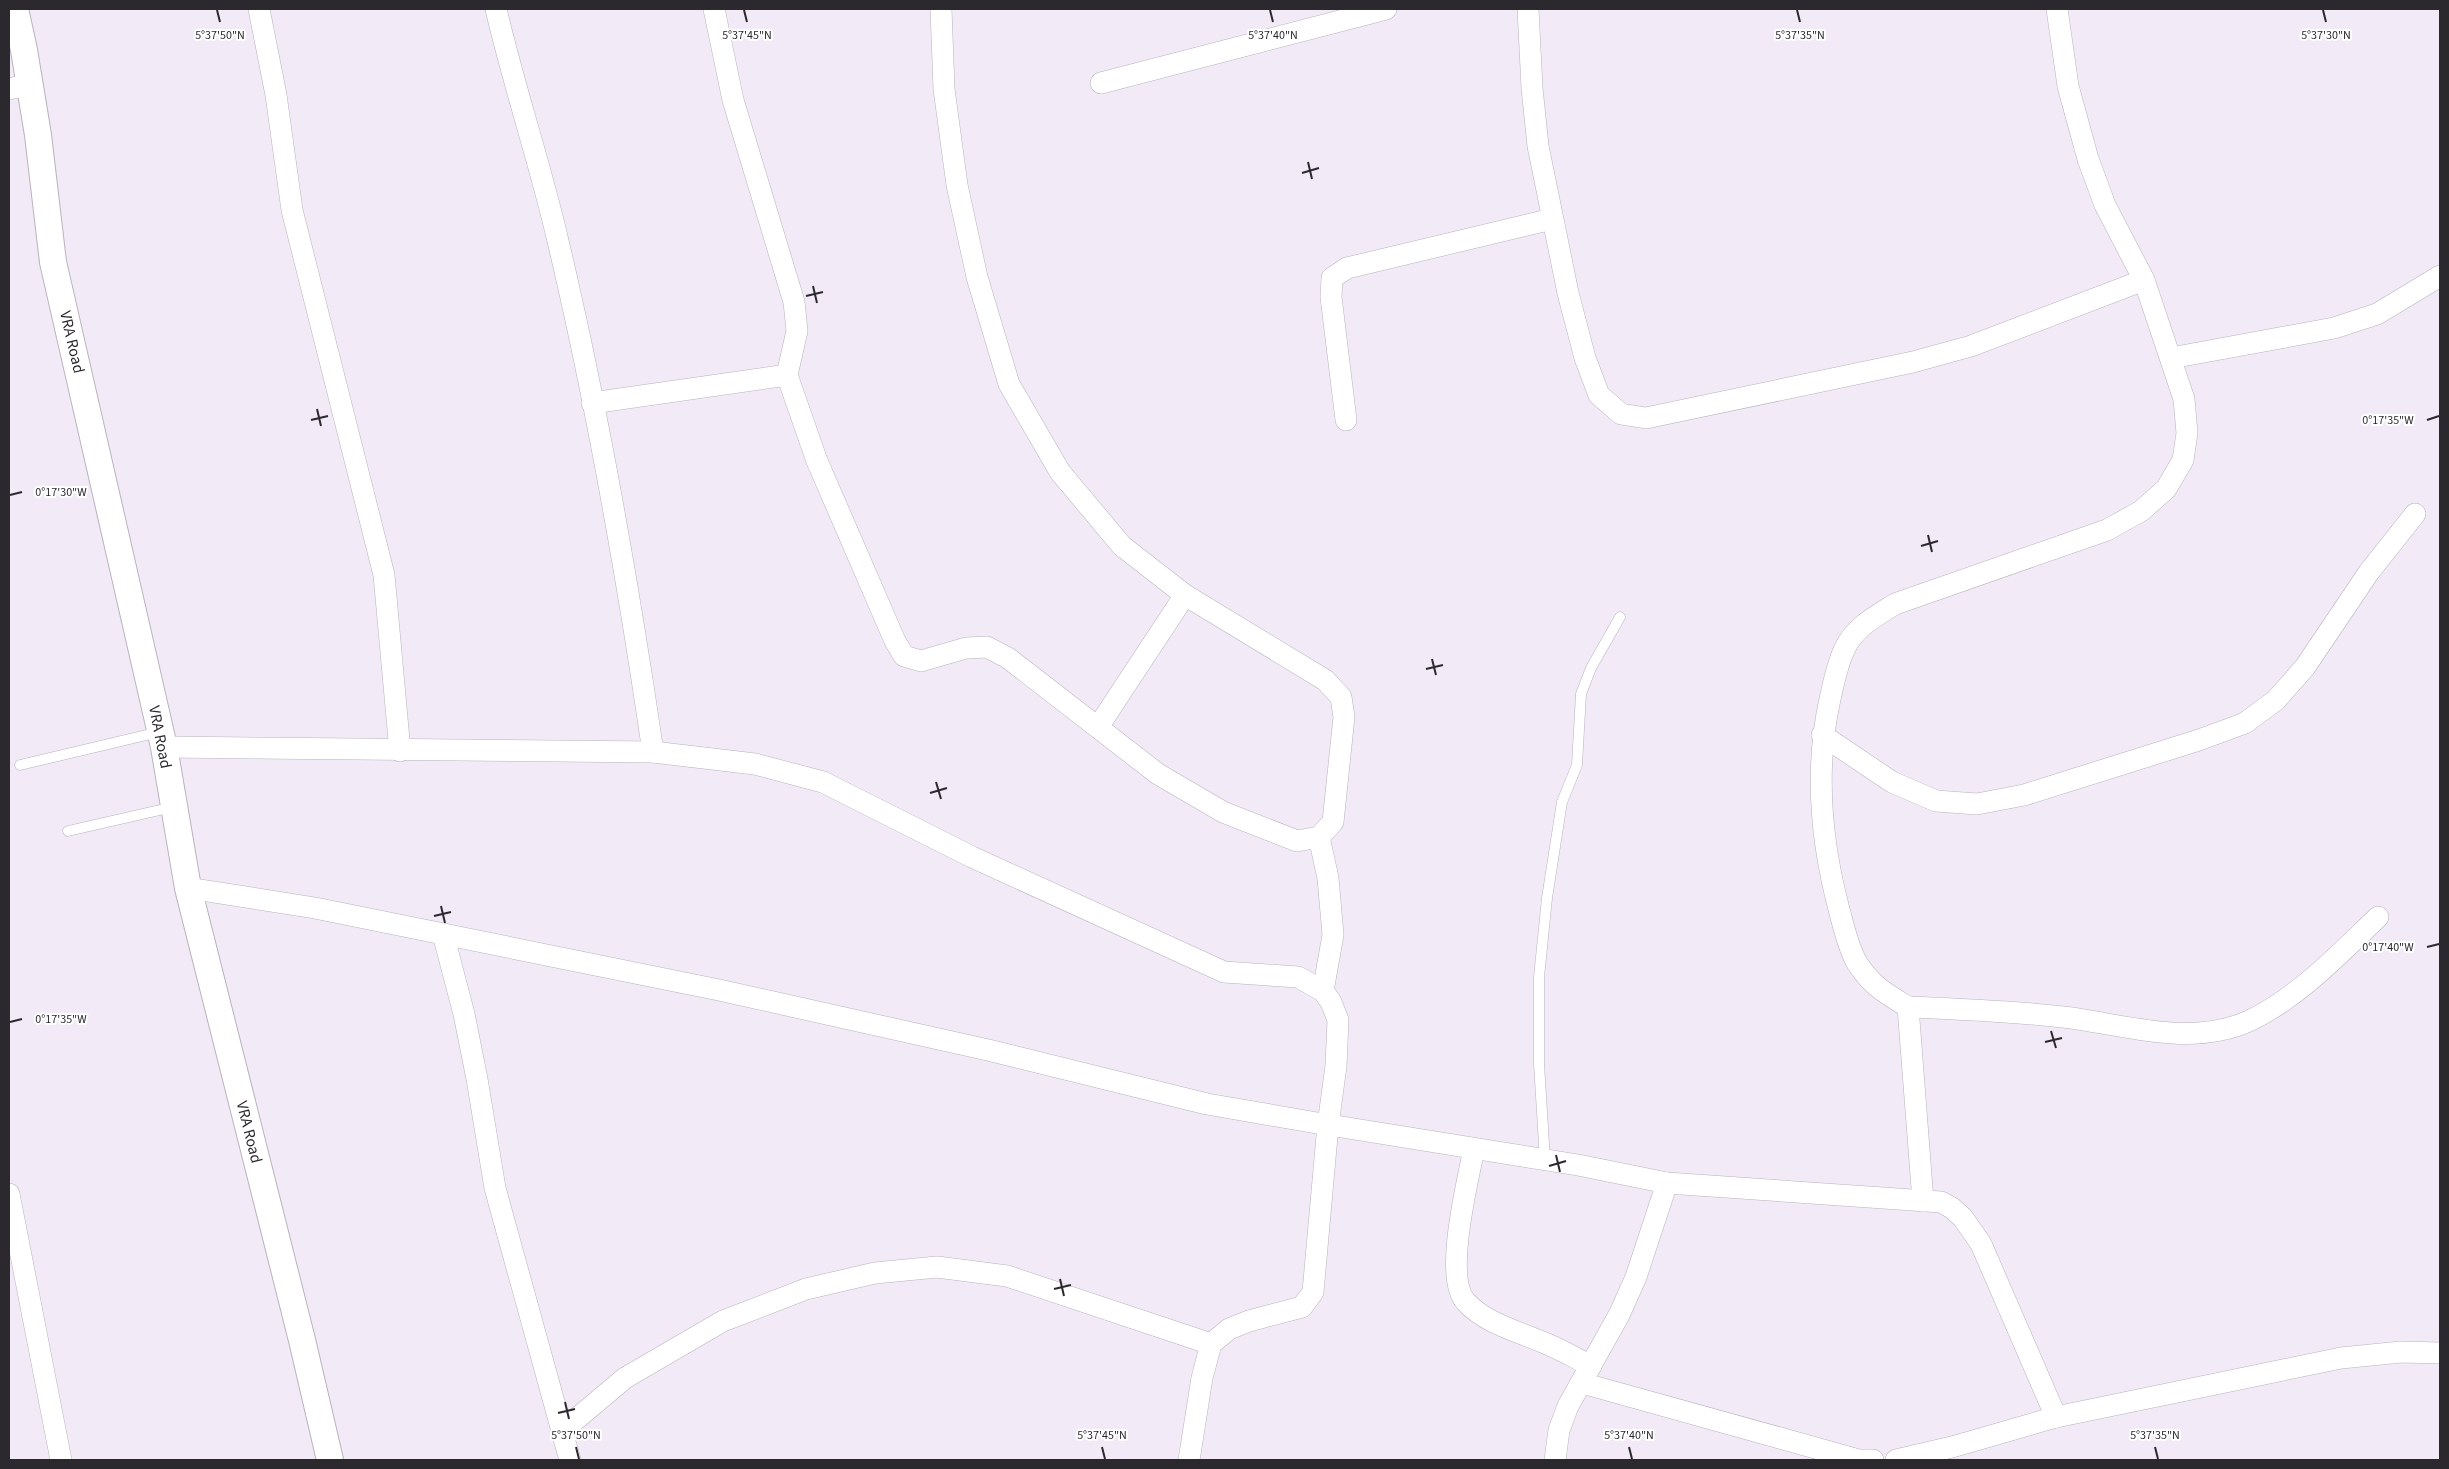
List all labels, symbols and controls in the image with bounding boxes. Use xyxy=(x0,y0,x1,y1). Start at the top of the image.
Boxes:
text: 5°37'50"N xyxy=(195,27,245,44)
text: 5°37'45"N xyxy=(722,27,772,44)
text: 5°37'40"N xyxy=(1248,27,1298,44)
text: 5°37'35"N xyxy=(1775,27,1825,44)
text: 5°37'30"N xyxy=(2301,27,2351,44)
street label: VRA Road xyxy=(54,309,90,375)
text: 0°17'35"W xyxy=(2362,412,2414,429)
text: 0°17'30"W xyxy=(35,484,87,501)
street label: VRA Road xyxy=(143,704,177,770)
text: 0°17'40"W xyxy=(2362,939,2414,956)
text: 0°17'35"W xyxy=(35,1011,87,1028)
street label: VRA Road xyxy=(231,1099,267,1165)
text: 5°37'50"N xyxy=(551,1427,601,1444)
text: 5°37'45"N xyxy=(1077,1427,1127,1444)
text: 5°37'40"N xyxy=(1604,1427,1654,1444)
text: 5°37'35"N xyxy=(2130,1427,2180,1444)

